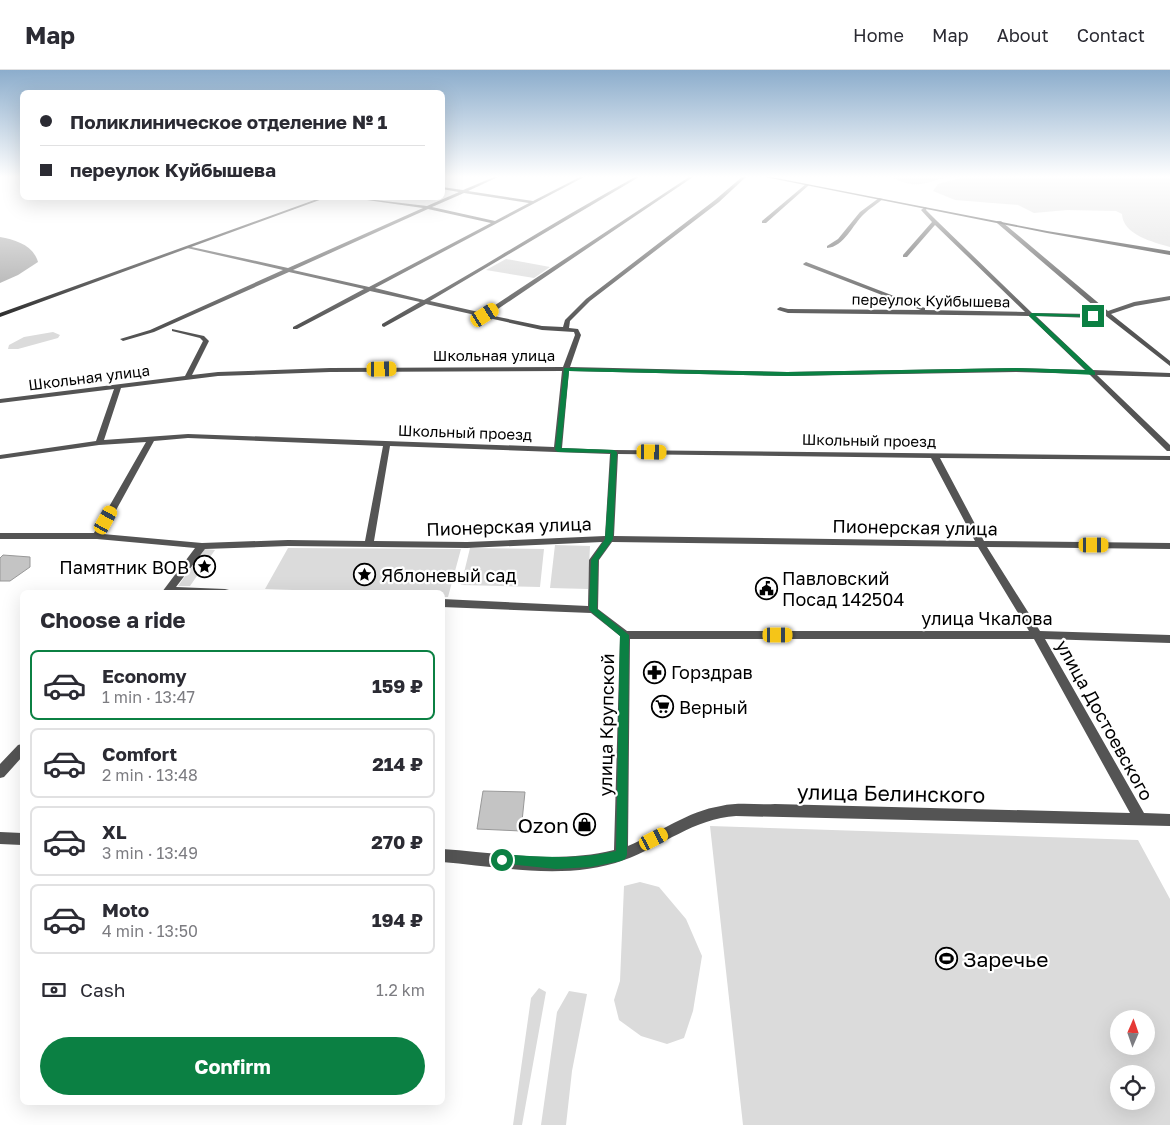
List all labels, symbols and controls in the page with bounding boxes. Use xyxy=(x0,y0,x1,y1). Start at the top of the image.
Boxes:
text: Map xyxy=(25,20,75,49)
text: Home xyxy=(853,24,904,46)
text: Map xyxy=(932,24,969,46)
text: About xyxy=(997,24,1049,46)
text: Contact xyxy=(1077,24,1145,46)
text: Поликлиническое отделение № 1 xyxy=(70,110,387,133)
text: переулок Куйбышева xyxy=(70,158,276,181)
street label: переулок Куйбышева xyxy=(852,290,1010,310)
car xyxy=(468,301,501,329)
route end xyxy=(1082,305,1104,327)
street label: Школьная улица xyxy=(433,346,555,364)
street label: Школьная улица xyxy=(27,361,151,393)
car xyxy=(366,361,397,377)
street label: Школьный проезд xyxy=(398,421,532,443)
street label: Школьный проезд xyxy=(802,430,936,450)
car xyxy=(636,444,667,460)
car xyxy=(92,503,119,537)
street label: Пионерская улица xyxy=(426,512,592,540)
street label: Пионерская улица xyxy=(832,515,998,539)
car xyxy=(1079,538,1109,553)
place icon: Памятник ВОВ xyxy=(193,555,217,579)
place label: Памятник ВОВ xyxy=(59,556,189,578)
place icon: Яблоневый сад xyxy=(353,563,377,587)
place label: Яблоневый сад xyxy=(381,564,516,586)
place label: Павловский Посад 142504 xyxy=(782,567,904,610)
public building icon: Павловский Посад 142504 xyxy=(754,576,778,600)
text: Choose a ride xyxy=(40,606,186,633)
street label: улица Чкалова xyxy=(921,607,1053,629)
car xyxy=(763,628,793,643)
street label: улица Достоевского xyxy=(1052,636,1158,804)
street label: улица Крупской xyxy=(594,653,618,797)
pharmacy icon: Горздрав xyxy=(643,660,667,684)
place label: Горздрав xyxy=(671,661,753,683)
icon: car xyxy=(42,663,87,708)
text: Economy xyxy=(102,664,187,687)
text: 159 ₽ xyxy=(372,674,423,697)
text: 1 min · 13:47 xyxy=(102,687,195,707)
supermarket icon: Верный xyxy=(651,695,675,719)
place label: Верный xyxy=(679,696,748,718)
icon: car xyxy=(42,741,87,786)
text: Comfort xyxy=(102,742,177,765)
text: 214 ₽ xyxy=(372,752,423,775)
text: 2 min · 13:48 xyxy=(102,765,198,785)
street label: улица Белинского xyxy=(797,778,985,808)
place label: Ozon xyxy=(517,812,569,838)
shop icon: Ozon xyxy=(573,813,597,837)
icon: car xyxy=(42,819,87,864)
text: XL xyxy=(102,820,127,843)
car xyxy=(637,826,670,852)
text: 270 ₽ xyxy=(371,830,423,853)
text: 3 min · 13:49 xyxy=(102,843,198,863)
route start xyxy=(491,849,513,871)
icon: car xyxy=(42,897,87,942)
text: Moto xyxy=(102,898,149,921)
text: 194 ₽ xyxy=(372,908,423,931)
text: 4 min · 13:50 xyxy=(102,921,198,941)
place label: Заречье xyxy=(963,946,1048,972)
sports icon: Заречье xyxy=(935,947,959,971)
icon: cash xyxy=(40,976,68,1004)
text: Cash xyxy=(80,978,125,1001)
text: 1.2 km xyxy=(376,980,425,1000)
north arrow xyxy=(1110,1010,1155,1055)
map controls xyxy=(1110,1010,1155,1110)
button: Confirm xyxy=(40,1037,425,1095)
button: locate xyxy=(1110,1065,1155,1110)

